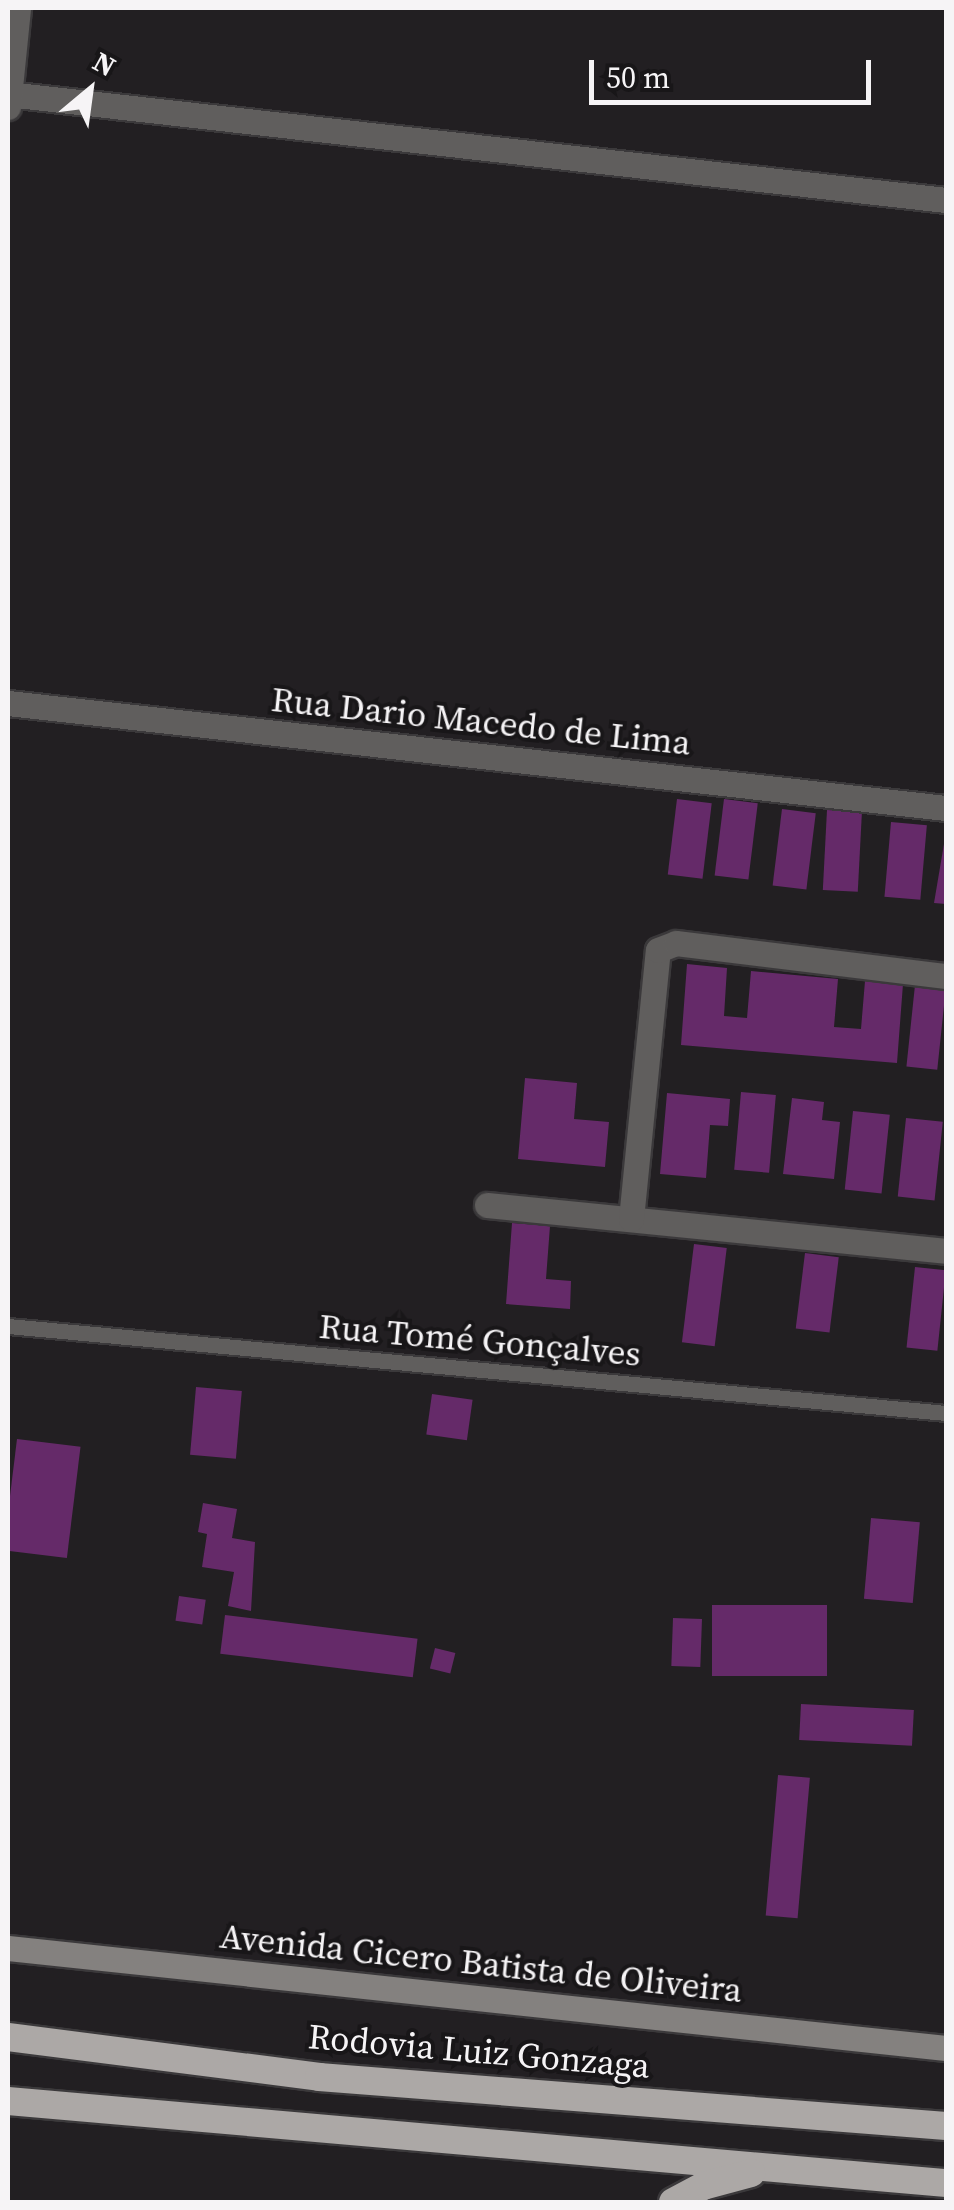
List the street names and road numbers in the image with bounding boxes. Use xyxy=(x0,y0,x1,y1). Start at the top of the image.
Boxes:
street label: Rua Dario Macedo de Lima xyxy=(269,678,693,764)
street label: Rua Tomé Gonçalves xyxy=(317,1305,643,1375)
street label: Avenida Cicero Batista de Oliveira xyxy=(218,1915,744,2011)
street label: Rodovia Luiz Gonzaga xyxy=(306,2015,652,2087)

